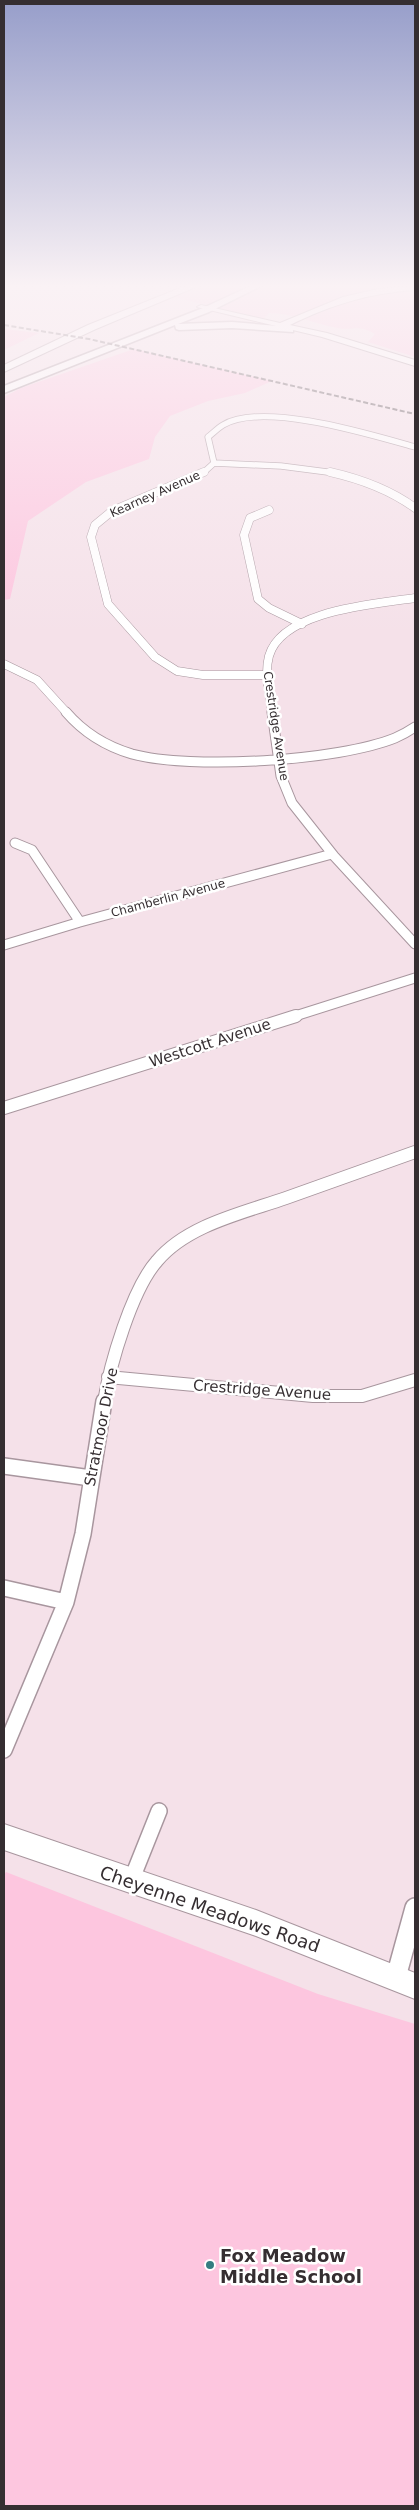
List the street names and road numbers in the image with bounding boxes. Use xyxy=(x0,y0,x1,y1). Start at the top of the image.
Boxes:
street label: Kearney Avenue xyxy=(108,468,202,520)
street label: Crestridge Avenue xyxy=(260,670,292,782)
street label: Chamberlin Avenue xyxy=(109,876,227,920)
street label: Westcott Avenue xyxy=(147,1015,273,1071)
street label: Stratmoor Drive xyxy=(81,1366,121,1488)
street label: Crestridge Avenue xyxy=(192,1376,332,1404)
street label: Cheyenne Meadows Road xyxy=(97,1861,323,1957)

